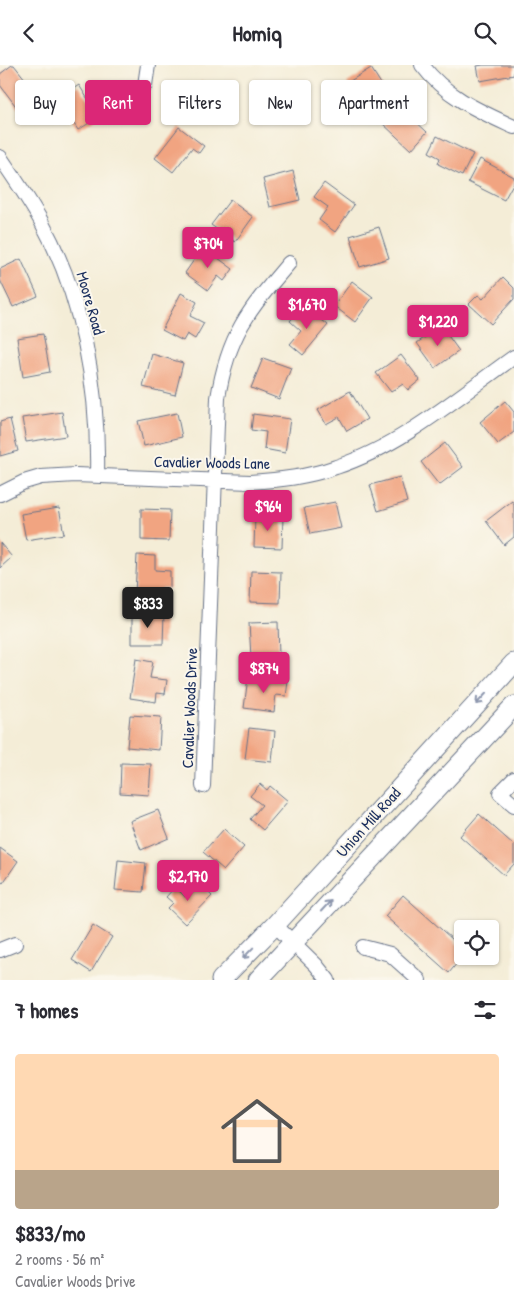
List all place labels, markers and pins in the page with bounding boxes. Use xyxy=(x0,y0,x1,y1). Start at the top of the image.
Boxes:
pin: $704 xyxy=(178,227,238,269)
pin: $1,670 xyxy=(266,287,348,330)
pin: $1,220 xyxy=(397,305,479,347)
pin: $964 xyxy=(238,489,298,532)
pin: $833 xyxy=(118,587,178,629)
pin: $874 xyxy=(234,651,294,694)
pin: $2,170 xyxy=(147,859,229,902)

